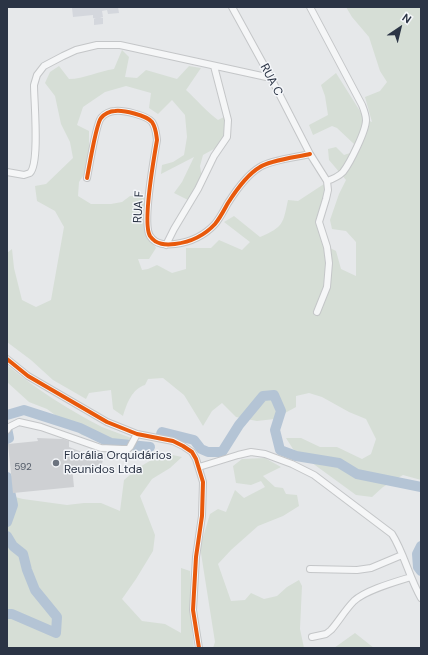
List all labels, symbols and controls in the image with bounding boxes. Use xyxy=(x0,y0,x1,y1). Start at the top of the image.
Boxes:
north arrow xyxy=(380,8,420,48)
text: N xyxy=(400,10,414,26)
street label: RUA C xyxy=(257,61,285,99)
street label: RUA F xyxy=(131,191,147,223)
place label: Florália Orquidários Reunidos Ltda xyxy=(64,449,172,477)
marker: Florália Orquidários Reunidos Ltda xyxy=(51,458,61,468)
house number: 592 xyxy=(14,461,32,473)

